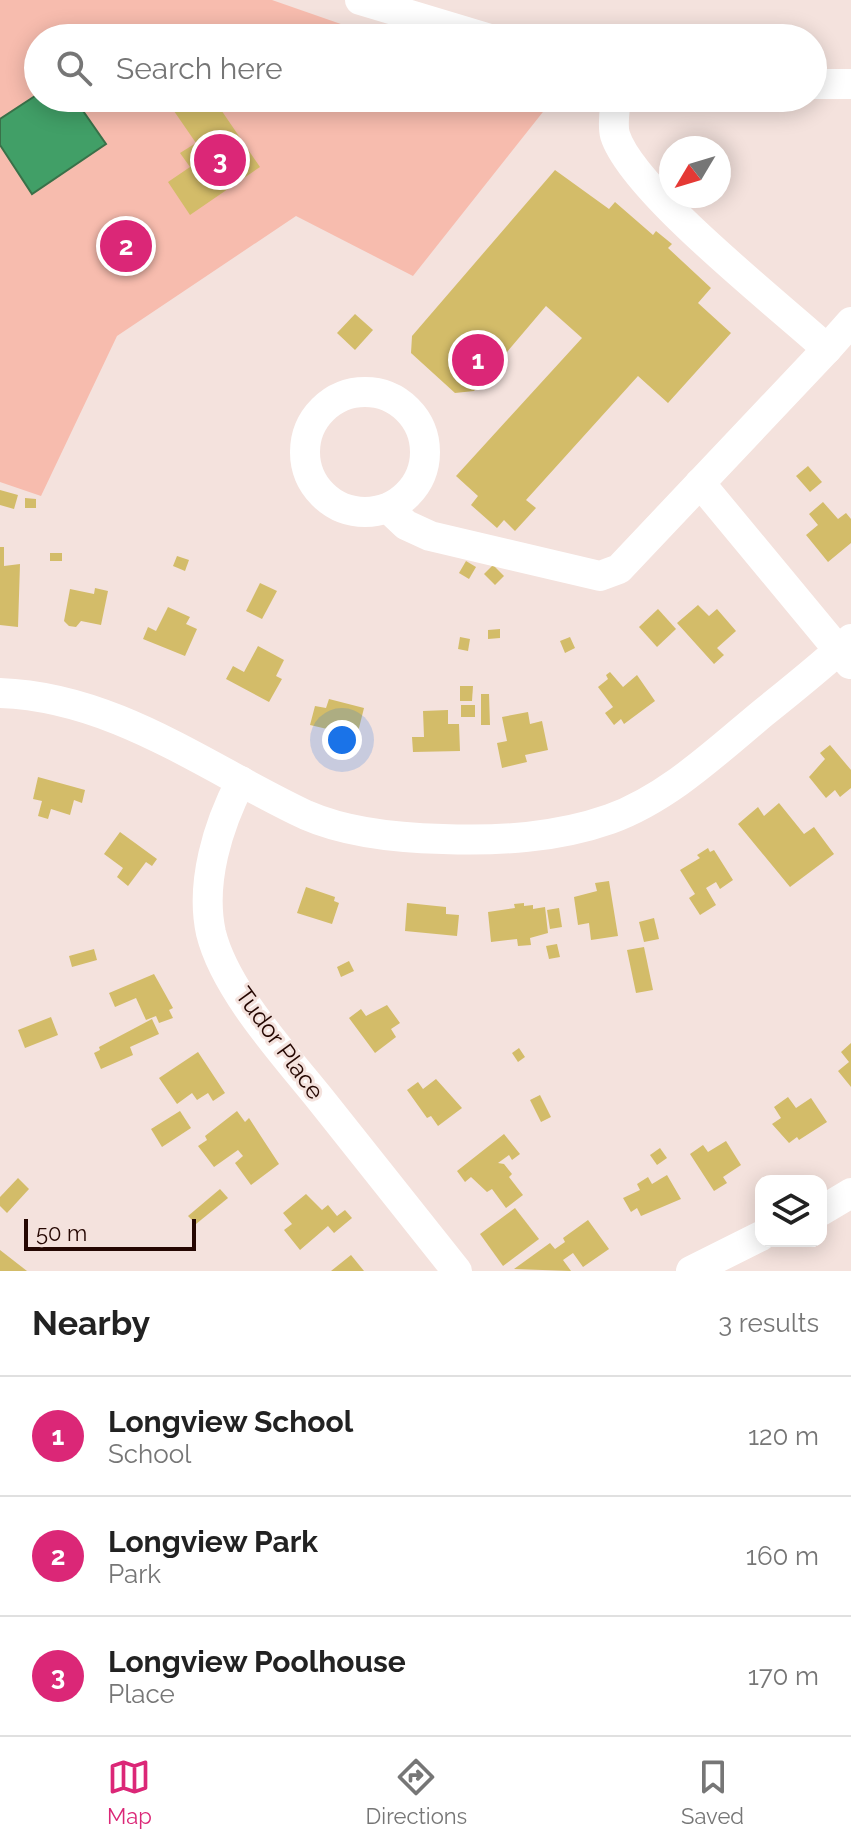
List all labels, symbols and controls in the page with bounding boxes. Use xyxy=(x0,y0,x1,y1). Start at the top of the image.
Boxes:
search box xyxy=(24,24,827,112)
icon: search xyxy=(52,46,96,90)
text: Search here xyxy=(116,51,283,86)
pin: 3 xyxy=(194,130,246,190)
north arrow xyxy=(659,136,731,208)
pin: 2 xyxy=(100,216,152,276)
pin: 1 xyxy=(452,330,504,390)
your location xyxy=(322,720,362,760)
street label: Tudor Place xyxy=(230,981,330,1105)
map controls xyxy=(755,1175,827,1247)
button: layers xyxy=(755,1175,827,1247)
scale bar xyxy=(24,1215,196,1251)
text: 50 m xyxy=(36,1220,87,1246)
text: Nearby xyxy=(32,1303,150,1343)
text: 3 results xyxy=(718,1308,819,1338)
text: Longview School xyxy=(108,1404,353,1439)
text: 1 xyxy=(52,1421,64,1451)
text: 120 m xyxy=(748,1421,819,1451)
text: School xyxy=(108,1439,191,1469)
text: Longview Park xyxy=(108,1524,318,1559)
text: 2 xyxy=(51,1541,65,1571)
text: 160 m xyxy=(746,1541,819,1571)
text: Park xyxy=(108,1559,161,1589)
text: Longview Poolhouse xyxy=(108,1644,406,1679)
text: 3 xyxy=(51,1661,65,1691)
text: 170 m xyxy=(748,1661,819,1691)
text: Place xyxy=(108,1679,175,1709)
tab: Map xyxy=(107,1755,152,1829)
tab: Directions xyxy=(366,1755,467,1829)
tab: Saved xyxy=(681,1755,744,1829)

